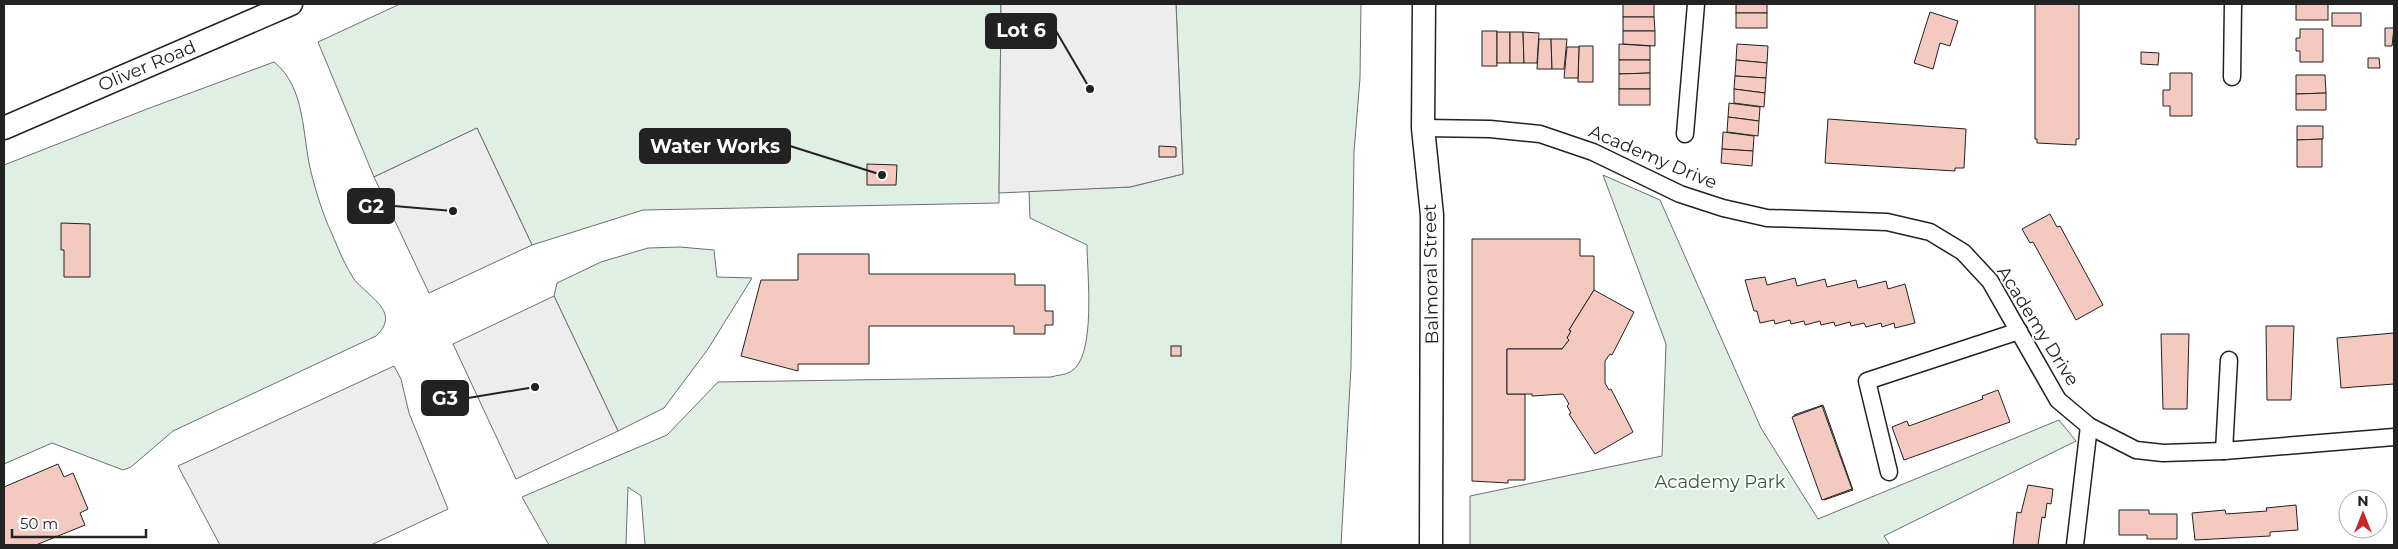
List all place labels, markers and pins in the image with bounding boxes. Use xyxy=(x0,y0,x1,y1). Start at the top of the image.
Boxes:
callout: Lot 6 xyxy=(986,14,1056,48)
callout: Water Works xyxy=(640,129,790,163)
callout: G2 xyxy=(348,189,394,223)
callout: G3 xyxy=(422,381,468,415)

